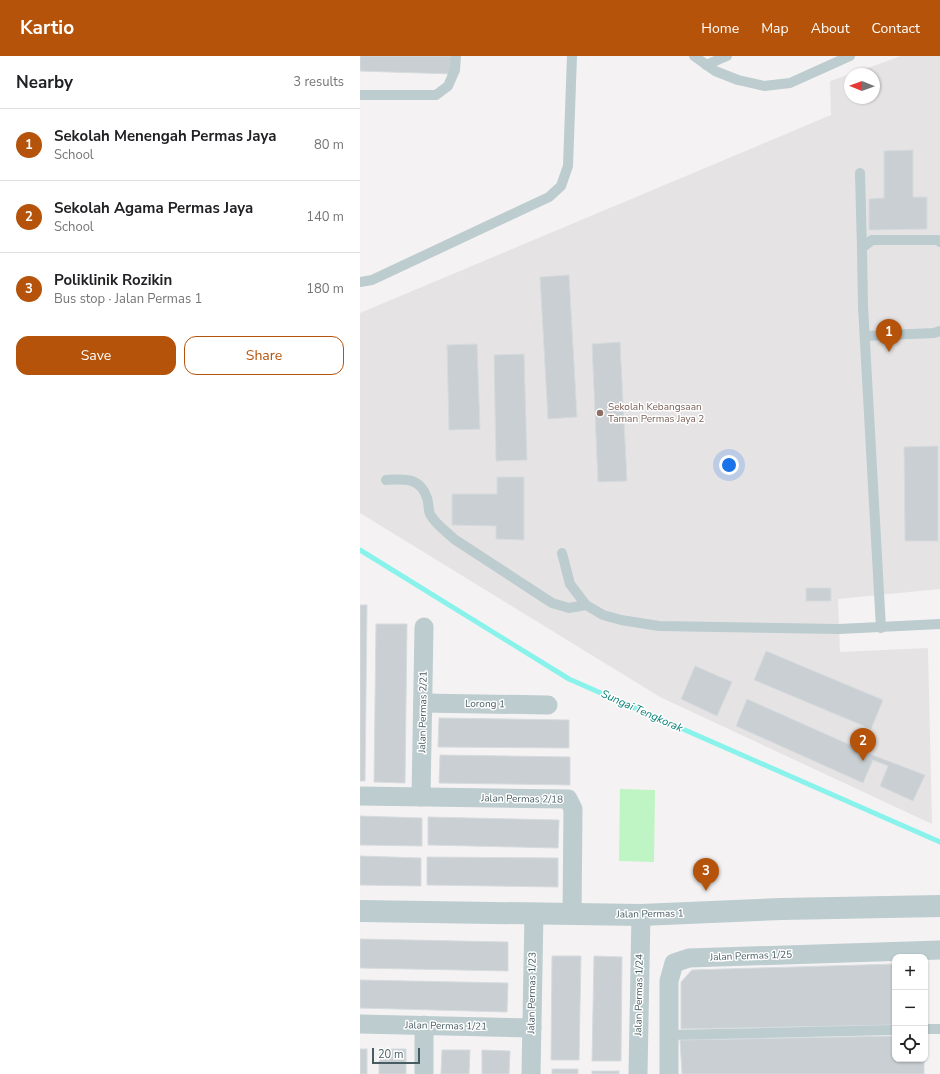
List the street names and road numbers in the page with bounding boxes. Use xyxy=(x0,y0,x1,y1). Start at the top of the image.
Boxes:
street label: Jalan Permas 2/21 xyxy=(415,671,431,754)
street label: Lorong 1 xyxy=(465,697,505,711)
street label: Jalan Permas 2/18 xyxy=(480,791,563,807)
street label: Jalan Permas 1 xyxy=(615,906,684,922)
street label: Jalan Permas 1/25 xyxy=(709,948,792,964)
street label: Jalan Permas 1/23 xyxy=(524,952,540,1035)
street label: Jalan Permas 1/24 xyxy=(631,954,647,1037)
street label: Jalan Permas 1/21 xyxy=(404,1018,487,1034)

